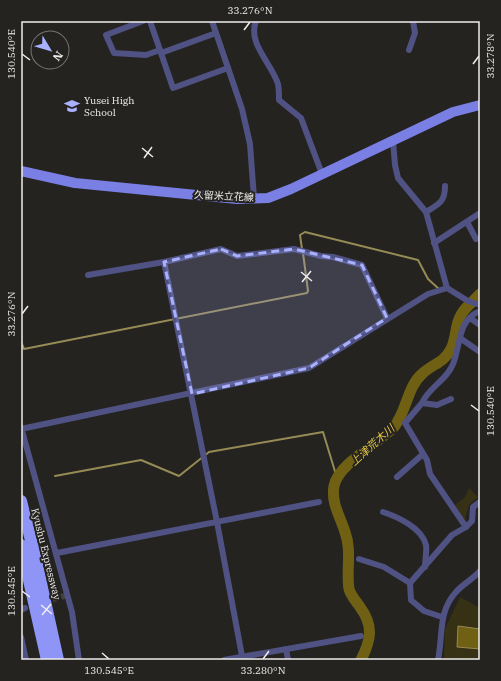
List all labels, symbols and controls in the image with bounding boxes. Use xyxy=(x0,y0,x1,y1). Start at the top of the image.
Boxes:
text: 33.276°N xyxy=(227,4,273,17)
text: 130.540°E xyxy=(5,29,18,79)
north arrow xyxy=(30,30,70,70)
text: 33.278°N xyxy=(484,33,497,79)
text: N xyxy=(50,48,66,64)
place label: Yusei High School xyxy=(84,94,135,119)
school or university icon: Yusei High School xyxy=(63,97,81,115)
street label: 久留米立花線 xyxy=(194,188,254,204)
text: 33.276°N xyxy=(5,291,18,337)
text: 130.540°E xyxy=(484,386,497,436)
water label: 上津荒木川 xyxy=(347,421,398,469)
street label: Kyushu Expressway xyxy=(28,507,64,602)
text: 130.545°E xyxy=(5,566,18,616)
text: 130.545°E xyxy=(84,664,134,677)
text: 33.280°N xyxy=(240,664,286,677)

